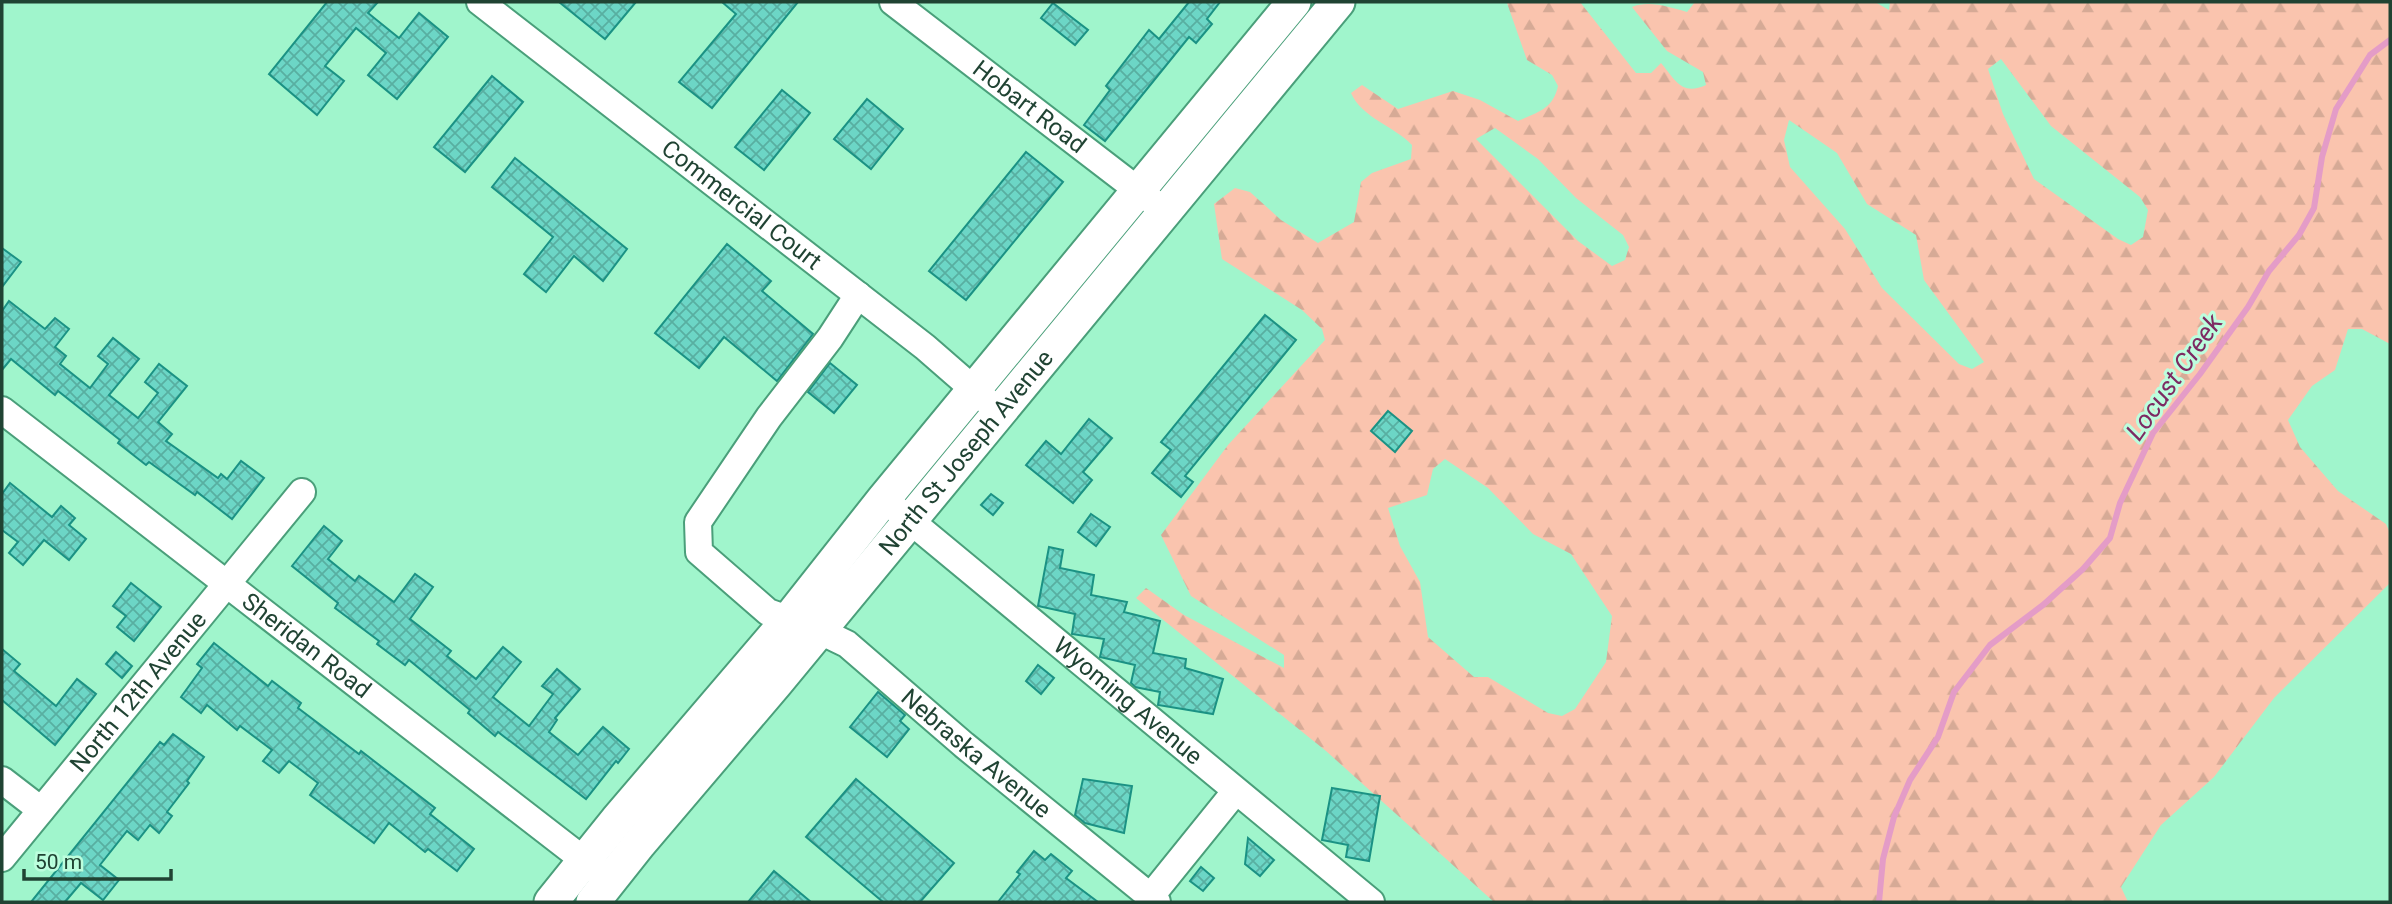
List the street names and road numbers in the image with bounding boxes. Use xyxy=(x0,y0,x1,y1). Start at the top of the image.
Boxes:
street label: Hobart Road xyxy=(967,55,1091,159)
street label: Commercial Court xyxy=(656,134,827,276)
street label: North St Joseph Avenue xyxy=(873,344,1059,561)
street label: Sheridan Road xyxy=(237,587,376,704)
street label: North 12th Avenue xyxy=(64,606,212,778)
street label: Wyoming Avenue xyxy=(1048,631,1208,770)
street label: Nebraska Avenue xyxy=(896,683,1057,824)

